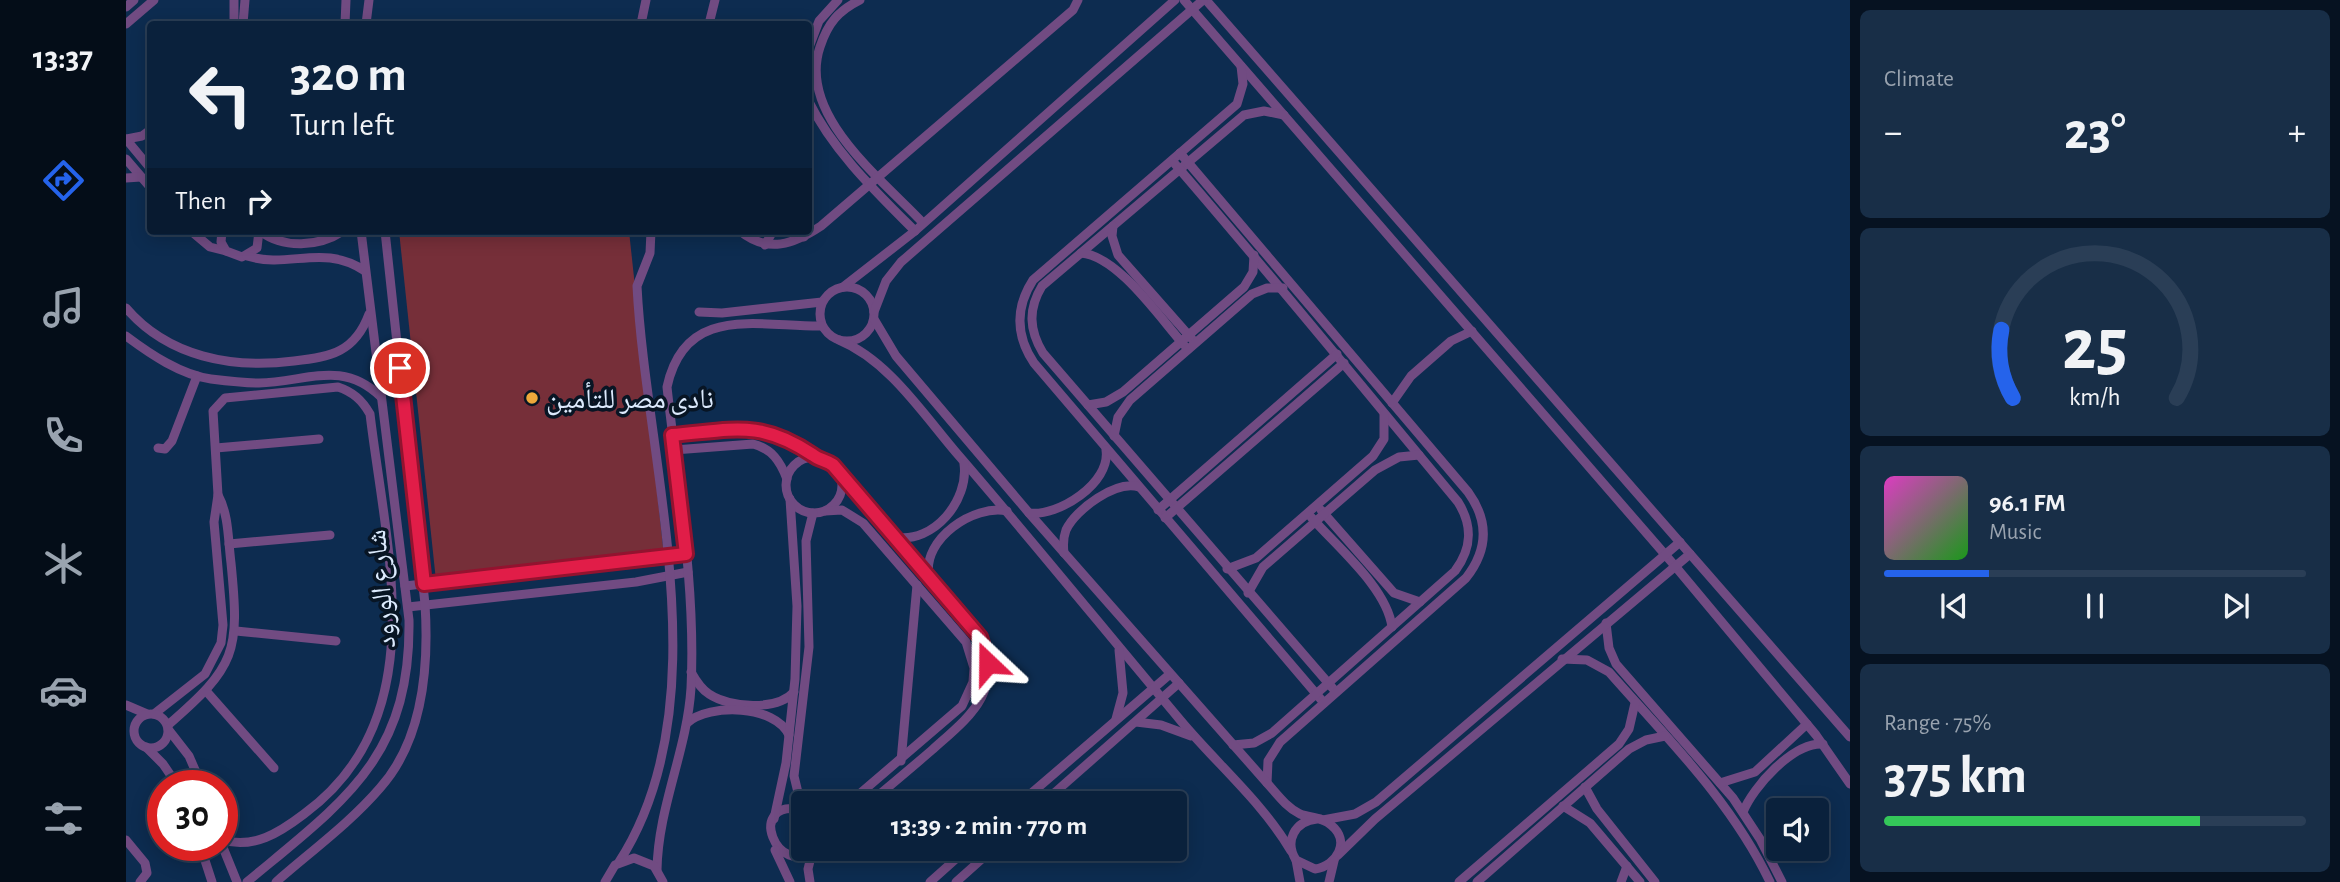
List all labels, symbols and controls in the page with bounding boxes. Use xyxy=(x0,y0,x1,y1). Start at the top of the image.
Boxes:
text: 13:37 xyxy=(33,42,93,74)
icon: left xyxy=(175,49,266,140)
text: 320 m xyxy=(290,51,407,100)
text: Climate xyxy=(1884,68,1954,91)
text: 23° xyxy=(2064,106,2126,158)
text: Turn left xyxy=(290,109,394,141)
text: − xyxy=(1884,114,1902,152)
text: + xyxy=(2288,114,2306,152)
icon: directions xyxy=(39,156,88,205)
icon: right xyxy=(240,182,278,220)
text: Then xyxy=(175,188,226,214)
icon: music xyxy=(39,283,88,332)
text: 25 xyxy=(2062,310,2128,383)
pin xyxy=(370,338,430,398)
icon: arrive xyxy=(381,349,419,387)
place label: نادى مصر للتأمين xyxy=(546,381,714,416)
text: km/h xyxy=(2069,385,2121,410)
marker: نادى مصر للتأمين xyxy=(524,390,540,406)
icon: phone xyxy=(39,411,88,460)
text: 96.1 FM xyxy=(1989,490,2066,516)
text: Music xyxy=(1989,521,2041,544)
street label: شارع الورود xyxy=(363,528,403,649)
icon: climate xyxy=(39,539,88,588)
icon: previous xyxy=(1935,587,1973,625)
icon: pause xyxy=(2076,587,2114,625)
icon: next xyxy=(2217,587,2255,625)
position arrow xyxy=(951,626,1025,700)
icon: car xyxy=(39,666,88,715)
text: Range · 75% xyxy=(1884,712,1991,735)
text: 375 km xyxy=(1884,750,2027,802)
speed limit sign: 30 xyxy=(147,770,238,861)
icon: filters xyxy=(39,794,88,843)
map controls xyxy=(1766,798,1829,861)
button: sound xyxy=(1766,798,1829,861)
text: 13:39 · 2 min · 770 m xyxy=(891,813,1087,839)

